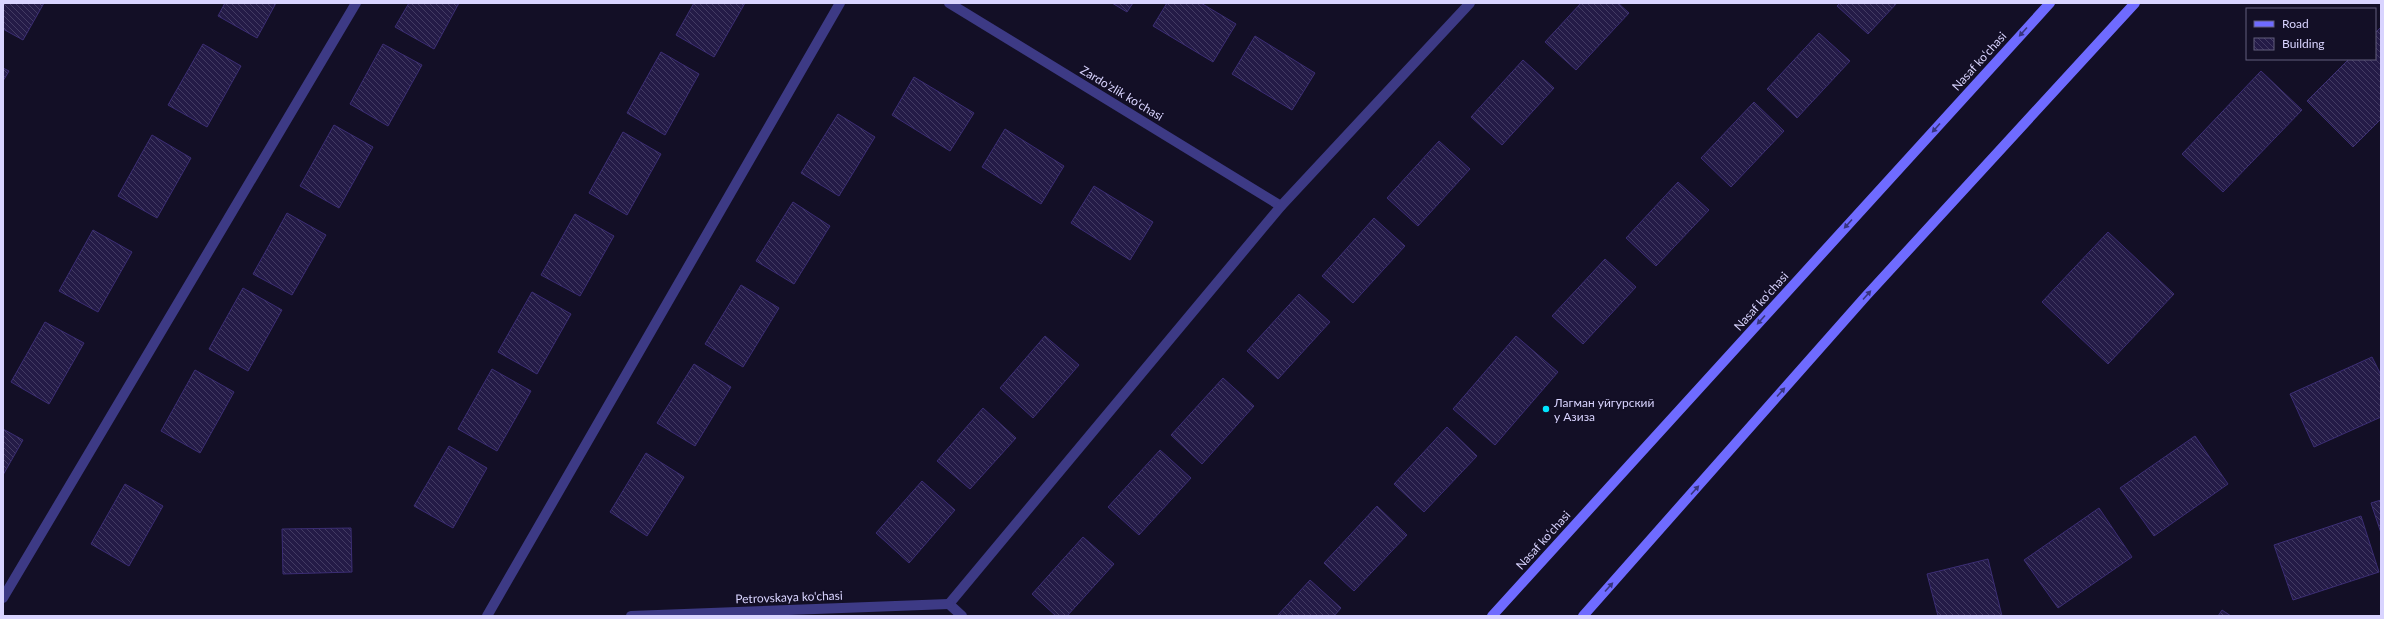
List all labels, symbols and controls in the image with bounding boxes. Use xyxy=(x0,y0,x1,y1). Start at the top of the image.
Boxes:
legend xyxy=(2246,8,2376,60)
text: Road xyxy=(2282,16,2309,31)
one-way arrow xyxy=(2019,27,2028,37)
street label: Nasaf ko‘chasi xyxy=(1949,28,2009,94)
text: Building xyxy=(2282,36,2325,51)
street label: Zardo'zlik ko'chasi xyxy=(1078,62,1166,124)
one-way arrow xyxy=(1931,123,1940,133)
one-way arrow xyxy=(1844,219,1853,229)
street label: Nasaf ko‘chasi xyxy=(1731,268,1791,334)
one-way arrow xyxy=(1863,290,1872,300)
one-way arrow xyxy=(1756,315,1766,325)
one-way arrow xyxy=(1777,387,1786,397)
place label: Лагман уйгурский у Азиза xyxy=(1553,395,1655,424)
marker: Лагман уйгурский у Азиза xyxy=(1541,404,1551,414)
one-way arrow xyxy=(1690,485,1699,494)
street label: Nasaf ko‘chasi xyxy=(1513,507,1573,573)
one-way arrow xyxy=(1604,582,1613,592)
street label: Petrovskaya ko'chasi xyxy=(735,588,843,606)

